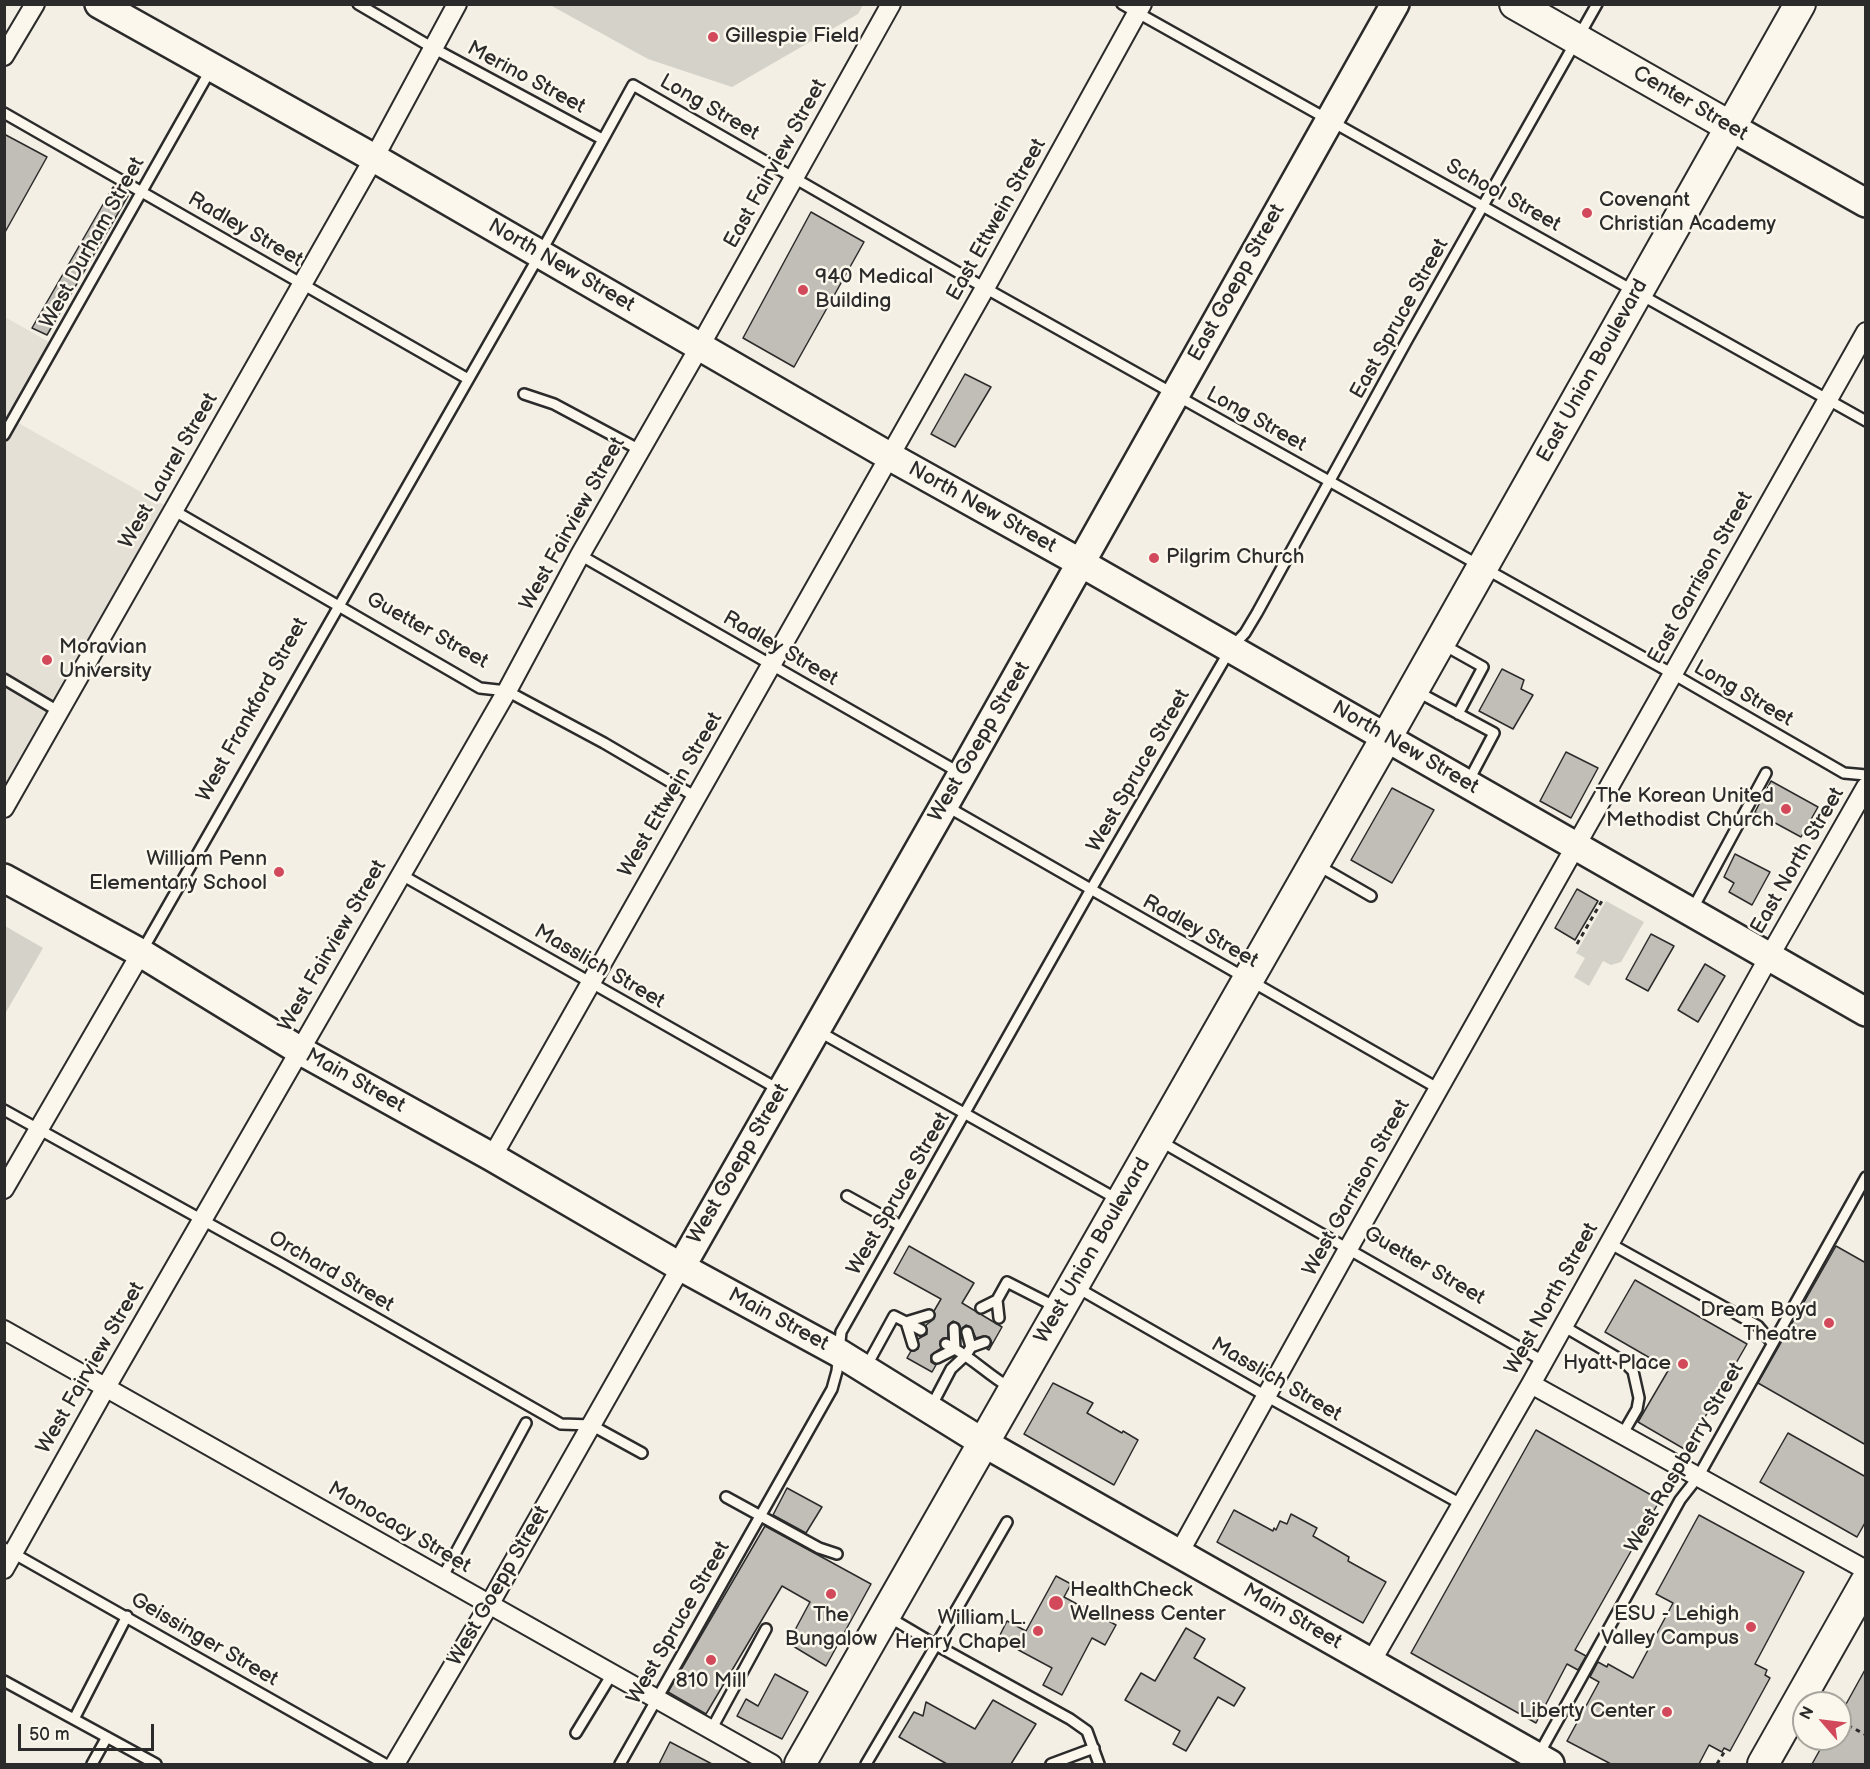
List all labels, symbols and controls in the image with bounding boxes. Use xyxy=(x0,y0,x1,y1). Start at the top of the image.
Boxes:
place label: Gillespie Field xyxy=(725,24,859,50)
marker: Gillespie Field xyxy=(706,30,720,44)
street label: Merino Street xyxy=(463,36,589,120)
street label: Center Street xyxy=(1628,61,1752,147)
street label: Long Street xyxy=(655,69,763,147)
street label: East Fairview Street xyxy=(719,75,833,253)
street label: East Ettwein Street xyxy=(942,135,1052,305)
street label: West Durham Street xyxy=(36,153,150,333)
street label: School Street xyxy=(1441,154,1565,238)
street label: Radley Street xyxy=(183,187,307,273)
place label: Covenant Christian Academy xyxy=(1599,188,1776,238)
street label: East Goepp Street xyxy=(1183,200,1291,366)
marker: Covenant Christian Academy xyxy=(1580,206,1594,220)
street label: North New Street xyxy=(483,214,639,318)
street label: East Spruce Street xyxy=(1346,234,1454,404)
place label: 940 Medical Building xyxy=(815,265,933,315)
street label: East Union Boulevard xyxy=(1532,275,1654,467)
marker: 940 Medical Building xyxy=(796,283,810,297)
street label: Long Street xyxy=(1201,382,1311,458)
street label: West Laurel Street xyxy=(114,389,224,553)
street label: West Fairview Street xyxy=(515,433,631,615)
street label: North New Street xyxy=(904,457,1060,559)
street label: East Garrison Street xyxy=(1643,487,1759,669)
place label: Pilgrim Church xyxy=(1166,545,1304,571)
marker: Pilgrim Church xyxy=(1147,551,1161,565)
street label: Guetter Street xyxy=(362,587,492,675)
street label: Radley Street xyxy=(718,606,842,692)
street label: West Frankford Street xyxy=(192,613,314,807)
place label: Moravian University xyxy=(59,635,152,685)
marker: Moravian University xyxy=(40,653,54,667)
street label: Long Street xyxy=(1689,655,1797,733)
street label: West Goepp Street xyxy=(924,657,1036,827)
street label: West Spruce Street xyxy=(1082,685,1196,857)
street label: North New Street xyxy=(1327,696,1483,800)
street label: West Ettwein Street xyxy=(614,708,728,882)
street label: East North Street xyxy=(1746,783,1850,939)
place label: The Korean United Methodist Church xyxy=(1596,784,1774,834)
marker: The Korean United Methodist Church xyxy=(1779,802,1793,816)
place label: William Penn Elementary School xyxy=(89,847,267,897)
street label: West Fairview Street xyxy=(274,856,392,1036)
marker: William Penn Elementary School xyxy=(272,865,286,879)
street label: Radley Street xyxy=(1138,890,1262,974)
street label: Masslich Street xyxy=(529,919,669,1015)
street label: Main Street xyxy=(301,1043,409,1119)
street label: West Goepp Street xyxy=(683,1079,795,1249)
street label: West Garrison Street xyxy=(1298,1095,1416,1281)
street label: West Spruce Street xyxy=(842,1108,956,1280)
street label: West Union Boulevard xyxy=(1030,1154,1156,1348)
street label: West North Street xyxy=(1500,1219,1604,1379)
street label: Guetter Street xyxy=(1359,1221,1489,1311)
street label: Orchard Street xyxy=(264,1226,398,1318)
street label: West Fairview Street xyxy=(32,1278,150,1458)
street label: Main Street xyxy=(723,1283,833,1357)
place label: Dream Boyd Theatre xyxy=(1700,1298,1817,1348)
marker: Dream Boyd Theatre xyxy=(1822,1316,1836,1330)
street label: Masslich Street xyxy=(1206,1332,1346,1428)
place label: Hyatt Place xyxy=(1563,1351,1671,1377)
marker: Hyatt Place xyxy=(1676,1357,1690,1371)
street label: West Raspberry Street xyxy=(1620,1358,1750,1558)
street label: Monocacy Street xyxy=(323,1477,475,1579)
street label: West Goepp Street xyxy=(443,1501,555,1671)
street label: West Spruce Street xyxy=(622,1537,736,1709)
place label: HealthCheck Wellness Center xyxy=(1070,1578,1226,1628)
street label: Main Street xyxy=(1238,1579,1346,1655)
marker: The Bungalow xyxy=(824,1587,838,1601)
street label: Geissinger Street xyxy=(126,1588,282,1692)
marker: HealthCheck Wellness Center xyxy=(1047,1594,1065,1612)
place label: ESU - Lehigh Valley Campus xyxy=(1601,1602,1739,1652)
place label: The Bungalow xyxy=(785,1603,877,1653)
place label: William L. Henry Chapel xyxy=(895,1606,1026,1656)
marker: ESU - Lehigh Valley Campus xyxy=(1744,1620,1758,1634)
marker: William L. Henry Chapel xyxy=(1031,1624,1045,1638)
marker: 810 Mill xyxy=(704,1653,718,1667)
place label: 810 Mill xyxy=(676,1669,746,1695)
north arrow xyxy=(1792,1691,1852,1751)
place label: Liberty Center xyxy=(1519,1699,1655,1725)
text: N xyxy=(1796,1703,1819,1723)
marker: Liberty Center xyxy=(1660,1705,1674,1719)
scale bar xyxy=(21,1712,158,1750)
text: 50 m xyxy=(29,1724,70,1745)

